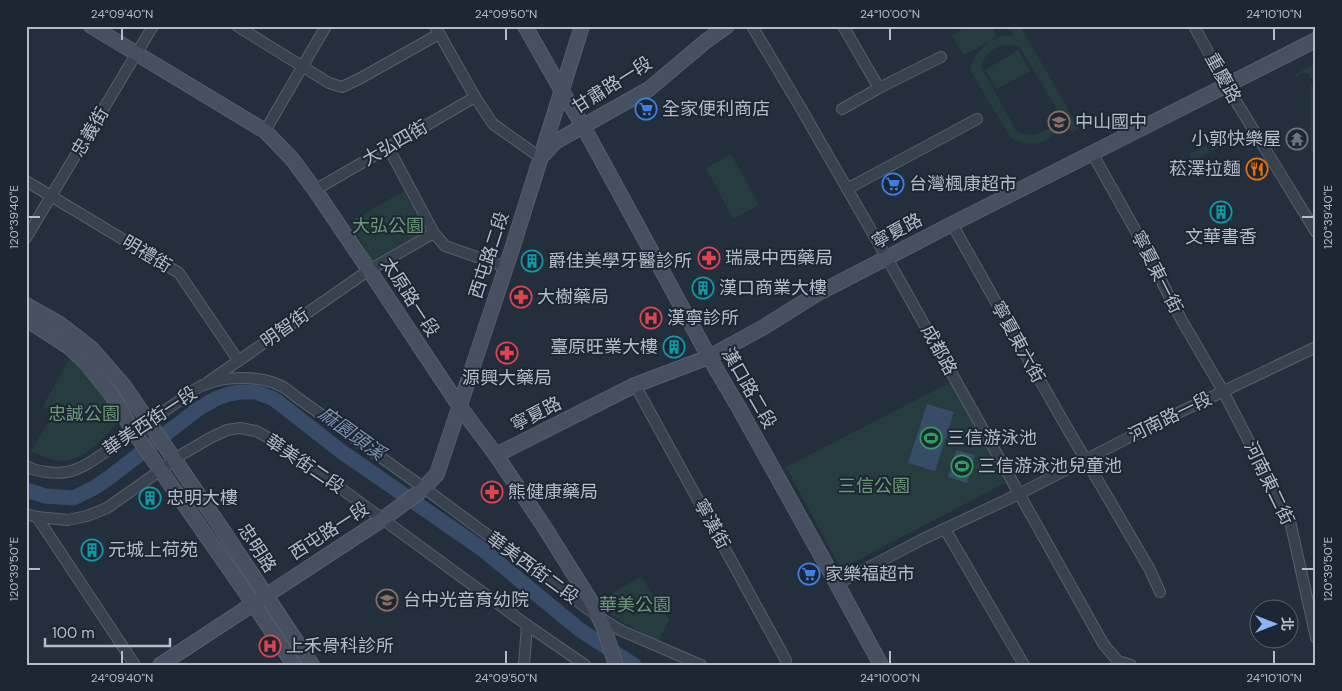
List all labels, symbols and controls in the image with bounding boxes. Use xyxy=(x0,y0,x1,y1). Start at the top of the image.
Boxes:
text: 24°09'40"N xyxy=(91,6,153,22)
text: 24°09'50"N xyxy=(475,6,537,22)
text: 24°10'00"N xyxy=(860,6,920,22)
text: 24°10'10"N xyxy=(1246,6,1302,22)
street label: 重慶路 xyxy=(1199,49,1247,107)
street label: 甘肅路一段 xyxy=(567,51,657,119)
supermarket icon: 全家便利商店 xyxy=(634,97,658,121)
place label: 全家便利商店 xyxy=(662,97,770,121)
street label: 忠義街 xyxy=(66,103,114,161)
school or university icon: 中山國中 xyxy=(1047,110,1071,134)
place label: 中山國中 xyxy=(1075,110,1147,134)
street label: 大弘四街 xyxy=(358,115,432,171)
place label: 小郭快樂屋 xyxy=(1191,127,1281,151)
temple icon: 小郭快樂屋 xyxy=(1285,127,1309,151)
place label: 菘澤拉麵 xyxy=(1169,157,1241,181)
restaurant icon: 菘澤拉麵 xyxy=(1245,157,1269,181)
supermarket icon: 台灣楓康超市 xyxy=(881,172,905,196)
place label: 台灣楓康超市 xyxy=(909,172,1017,196)
text: 120°39'40"E xyxy=(6,185,22,249)
text: 120°39'40"E xyxy=(1320,185,1336,249)
building icon: 文華書香 xyxy=(1209,200,1233,224)
street label: 西屯路二段 xyxy=(464,208,514,302)
street label: 寧夏路 xyxy=(868,208,926,254)
park label: 大弘公園 xyxy=(352,214,424,238)
place label: 文華書香 xyxy=(1185,225,1257,249)
street label: 寧夏東一街 xyxy=(1126,226,1188,318)
street label: 明禮街 xyxy=(118,230,176,278)
pharmacy icon: 瑞晟中西藥局 xyxy=(697,246,721,270)
place label: 瑞晟中西藥局 xyxy=(725,246,833,270)
building icon: 爵佳美學牙醫診所 xyxy=(520,249,544,273)
place label: 爵佳美學牙醫診所 xyxy=(548,249,692,273)
street label: 太原路一段 xyxy=(375,253,445,341)
building icon: 漢口商業大樓 xyxy=(691,276,715,300)
place label: 漢口商業大樓 xyxy=(719,276,827,300)
pharmacy icon: 大樹藥局 xyxy=(509,285,533,309)
place label: 大樹藥局 xyxy=(537,285,609,309)
street label: 寧夏東六街 xyxy=(986,297,1050,387)
street label: 明智街 xyxy=(256,303,314,353)
hospital icon: 漢寧診所 xyxy=(639,306,663,330)
place label: 漢寧診所 xyxy=(667,306,739,330)
street label: 成都路 xyxy=(915,321,963,379)
place label: 臺原旺業大樓 xyxy=(550,335,658,359)
building icon: 臺原旺業大樓 xyxy=(662,335,686,359)
pharmacy icon: 源興大藥局 xyxy=(495,341,519,365)
street label: 漢口路二段 xyxy=(716,343,782,433)
place label: 源興大藥局 xyxy=(462,366,552,390)
street label: 華美西街一段 xyxy=(99,381,201,461)
street label: 河南路一段 xyxy=(1124,386,1216,448)
street label: 寧夏路 xyxy=(506,391,566,437)
water label: 麻園頭溪 xyxy=(314,401,392,468)
park label: 忠誠公園 xyxy=(48,402,120,426)
sports icon: 三信游泳池 xyxy=(919,426,943,450)
place label: 三信游泳池 xyxy=(947,426,1037,450)
street label: 華美街二段 xyxy=(261,429,349,499)
street label: 河南東二街 xyxy=(1238,437,1300,529)
sports icon: 三信游泳池兒童池 xyxy=(950,454,974,478)
place label: 三信游泳池兒童池 xyxy=(978,454,1122,478)
park label: 三信公園 xyxy=(838,474,910,498)
pharmacy icon: 熊健康藥局 xyxy=(480,480,504,504)
place label: 熊健康藥局 xyxy=(508,480,598,504)
building icon: 忠明大樓 xyxy=(138,486,162,510)
place label: 忠明大樓 xyxy=(166,486,238,510)
street label: 寧漢街 xyxy=(688,495,736,553)
street label: 西屯路一段 xyxy=(285,496,373,566)
street label: 忠明路 xyxy=(232,519,282,577)
street label: 華美西街二段 xyxy=(482,527,584,609)
text: 120°39'50"E xyxy=(6,537,22,601)
text: 120°39'50"E xyxy=(1320,537,1336,601)
building icon: 元城上荷苑 xyxy=(80,538,104,562)
place label: 元城上荷苑 xyxy=(108,538,198,562)
supermarket icon: 家樂福超市 xyxy=(797,562,821,586)
place label: 家樂福超市 xyxy=(825,562,915,586)
school or university icon: 台中光音育幼院 xyxy=(375,588,399,612)
place label: 台中光音育幼院 xyxy=(403,588,529,612)
park label: 華美公園 xyxy=(599,593,671,617)
north arrow xyxy=(1250,598,1300,648)
scale bar xyxy=(45,616,170,648)
text: 北 xyxy=(1278,617,1296,631)
text: 100 m xyxy=(52,623,95,643)
hospital icon: 上禾骨科診所 xyxy=(258,634,282,658)
place label: 上禾骨科診所 xyxy=(286,634,394,658)
text: 24°09'40"N xyxy=(91,670,153,686)
text: 24°09'50"N xyxy=(475,670,537,686)
text: 24°10'00"N xyxy=(860,670,920,686)
text: 24°10'10"N xyxy=(1246,670,1302,686)

